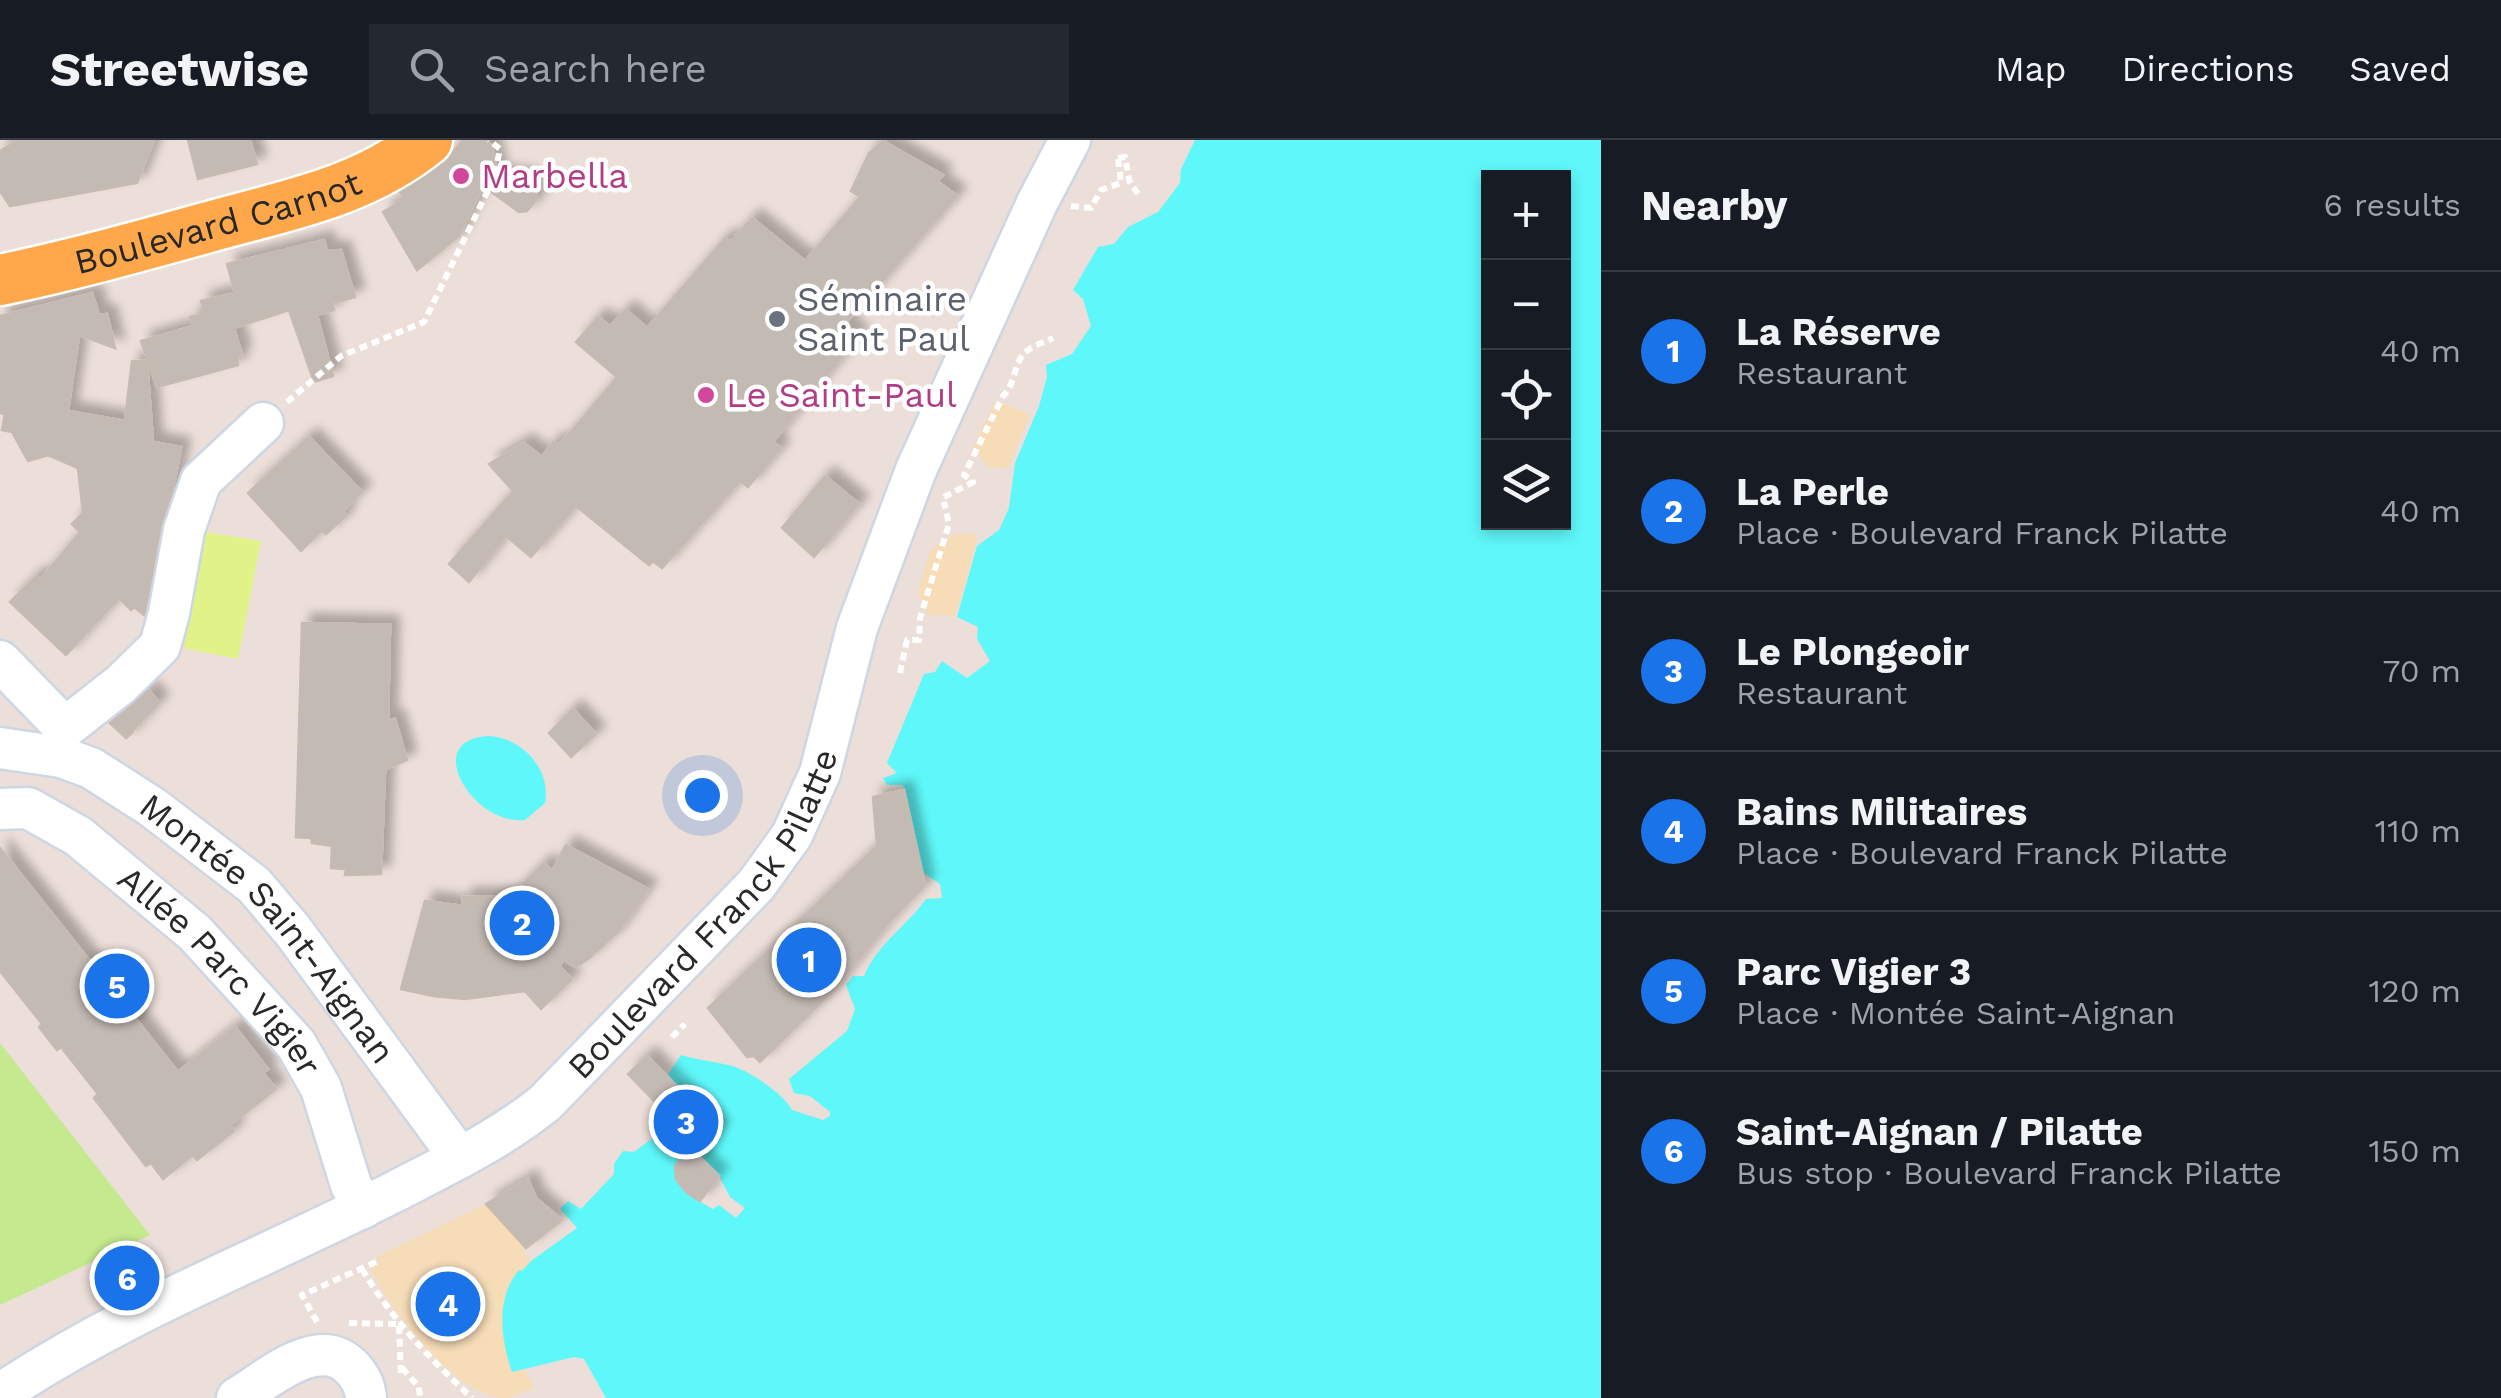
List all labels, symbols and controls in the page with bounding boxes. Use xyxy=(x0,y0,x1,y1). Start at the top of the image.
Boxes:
search box xyxy=(369,24,1069,114)
text: Streetwise xyxy=(50,41,309,98)
icon: search xyxy=(404,42,459,97)
text: Search here xyxy=(484,47,707,91)
text: Map xyxy=(1995,48,2066,90)
text: Directions xyxy=(2121,48,2294,90)
text: Saved xyxy=(2349,48,2451,90)
place label: Marbella xyxy=(481,155,628,197)
street label: Boulevard Carnot xyxy=(70,161,368,283)
marker: Marbella xyxy=(450,165,472,187)
map controls xyxy=(1481,170,1571,530)
button: + xyxy=(1481,170,1571,260)
text: Nearby xyxy=(1641,181,1788,230)
text: 6 results xyxy=(2324,186,2461,224)
button: − xyxy=(1481,260,1571,350)
place label: Séminaire Saint Paul xyxy=(797,278,970,360)
marker: Séminaire Saint Paul xyxy=(766,308,788,330)
text: La Réserve xyxy=(1736,310,1941,354)
text: 1 xyxy=(1667,332,1680,370)
text: 40 m xyxy=(2380,332,2461,370)
button: locate xyxy=(1481,350,1571,440)
text: Restaurant xyxy=(1736,354,1907,392)
place label: Le Saint-Paul xyxy=(726,374,957,416)
marker: Le Saint-Paul xyxy=(695,384,717,406)
button: layers xyxy=(1481,440,1571,530)
text: La Perle xyxy=(1736,470,1889,514)
text: 2 xyxy=(1664,492,1683,530)
text: 40 m xyxy=(2380,492,2461,530)
text: Place · Boulevard Franck Pilatte xyxy=(1736,514,2228,552)
text: Le Plongeoir xyxy=(1736,630,1969,674)
text: 3 xyxy=(1664,652,1683,690)
text: 70 m xyxy=(2382,652,2461,690)
text: Restaurant xyxy=(1736,674,1907,712)
street label: Boulevard Franck Pilatte xyxy=(559,745,846,1088)
your location xyxy=(677,770,728,821)
street label: Montée Saint-Aignan xyxy=(132,784,404,1071)
text: Bains Militaires xyxy=(1736,790,2027,834)
text: 4 xyxy=(1663,812,1684,850)
text: 110 m xyxy=(2375,812,2461,850)
text: Place · Boulevard Franck Pilatte xyxy=(1736,834,2228,872)
street label: Allée Parc Vigier xyxy=(110,857,331,1083)
pin: 2 xyxy=(490,886,554,960)
pin: 1 xyxy=(776,922,842,998)
pin: 5 xyxy=(84,948,150,1024)
text: Parc Vigier 3 xyxy=(1736,950,1971,994)
text: 5 xyxy=(1664,972,1683,1010)
text: 120 m xyxy=(2369,972,2461,1010)
text: Place · Montée Saint-Aignan xyxy=(1736,994,2175,1032)
pin: 3 xyxy=(654,1084,718,1160)
text: Saint-Aignan / Pilatte xyxy=(1736,1110,2143,1154)
text: 6 xyxy=(1664,1132,1683,1170)
text: 150 m xyxy=(2369,1132,2461,1170)
text: Bus stop · Boulevard Franck Pilatte xyxy=(1736,1154,2282,1192)
pin: 6 xyxy=(94,1240,160,1316)
pin: 4 xyxy=(416,1266,480,1342)

